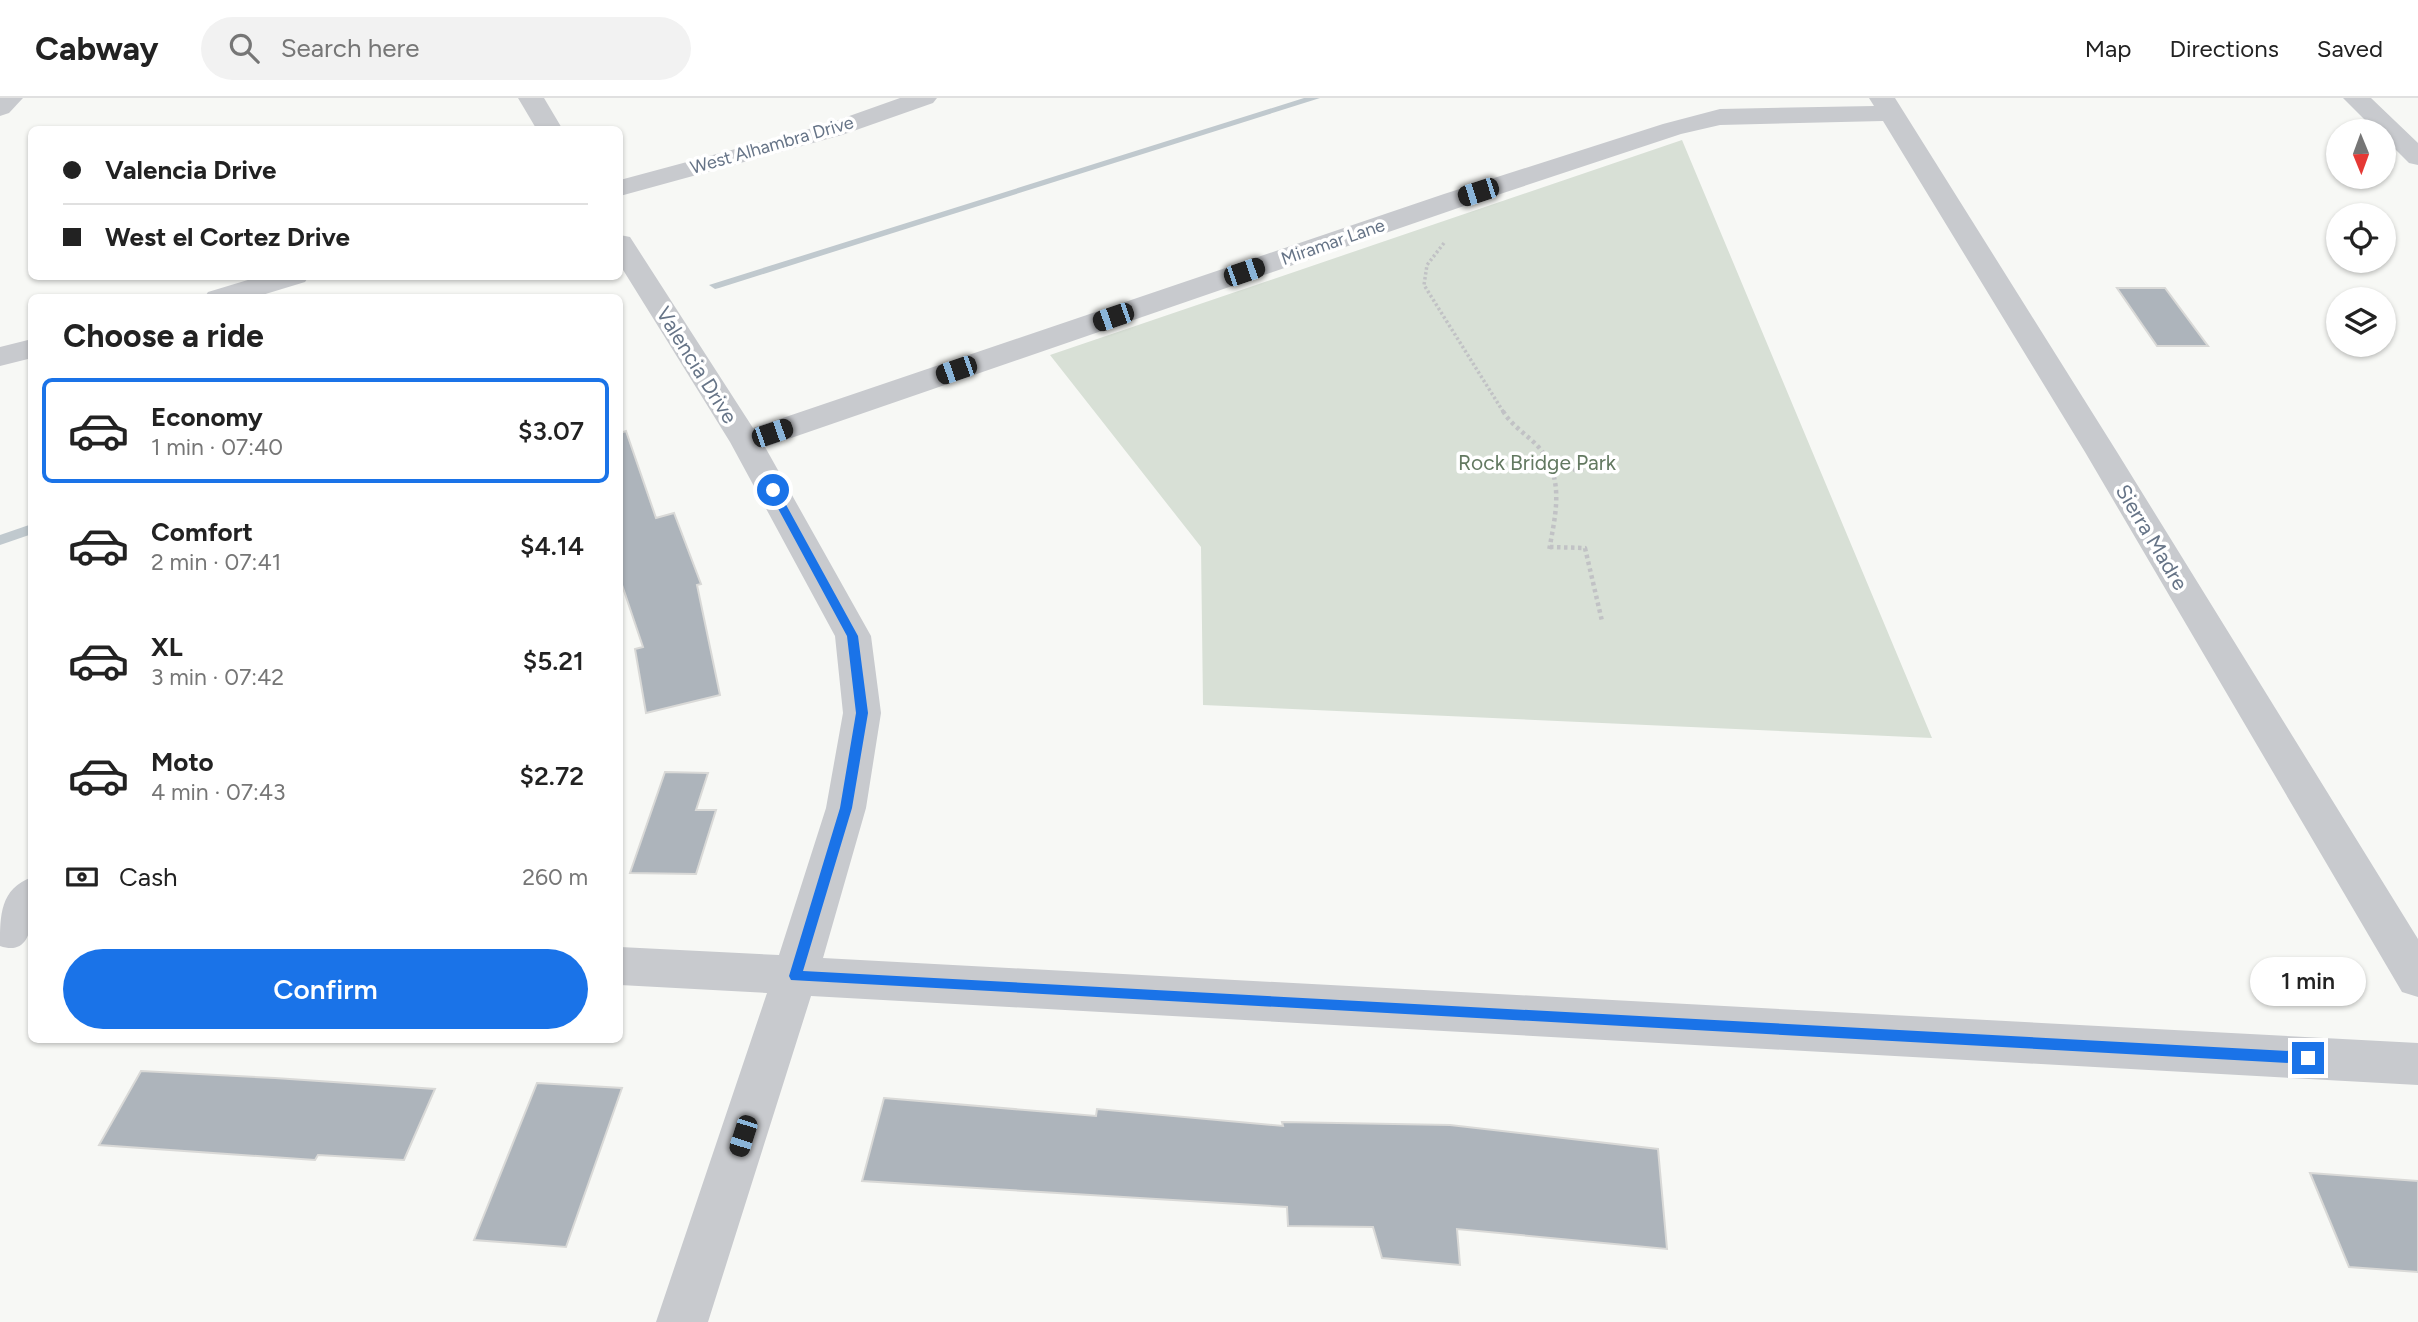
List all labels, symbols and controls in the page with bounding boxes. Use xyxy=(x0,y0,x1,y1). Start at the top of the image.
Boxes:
search box xyxy=(201,17,691,80)
text: Cabway xyxy=(35,29,159,68)
icon: search xyxy=(225,29,263,67)
text: Search here xyxy=(281,32,420,64)
text: Map xyxy=(2085,34,2131,63)
text: Directions xyxy=(2169,34,2279,63)
text: Saved xyxy=(2317,34,2383,63)
street label: West Alhambra Drive xyxy=(688,111,856,179)
north arrow xyxy=(2326,119,2396,189)
map controls xyxy=(2326,119,2396,357)
text: Valencia Drive xyxy=(105,154,277,186)
car xyxy=(1455,176,1502,208)
button: locate xyxy=(2326,203,2396,273)
street label: Miramar Lane xyxy=(1278,214,1388,270)
text: West el Cortez Drive xyxy=(105,221,350,253)
car xyxy=(1221,255,1268,289)
button: layers xyxy=(2326,287,2396,357)
car xyxy=(1090,300,1137,334)
street label: Valencia Drive xyxy=(651,302,743,428)
text: Choose a ride xyxy=(63,317,264,355)
car xyxy=(933,353,980,387)
icon: car xyxy=(67,399,130,462)
text: Economy xyxy=(151,401,263,433)
text: $3.07 xyxy=(518,415,584,447)
car xyxy=(749,416,796,450)
text: 1 min · 07:40 xyxy=(151,433,283,461)
park label: Rock Bridge Park xyxy=(1458,450,1617,475)
route start xyxy=(757,474,789,506)
street label: Sierra Madre xyxy=(2111,480,2193,594)
icon: car xyxy=(67,514,130,577)
text: Comfort xyxy=(151,516,253,548)
text: $4.14 xyxy=(520,530,584,562)
text: 2 min · 07:41 xyxy=(151,548,281,576)
icon: car xyxy=(67,629,130,692)
text: XL xyxy=(151,631,183,663)
text: $5.21 xyxy=(523,645,584,677)
text: 3 min · 07:42 xyxy=(151,663,284,691)
icon: car xyxy=(67,744,130,807)
text: Moto xyxy=(151,746,214,778)
text: $2.72 xyxy=(520,760,584,792)
text: 4 min · 07:43 xyxy=(151,778,286,806)
icon: cash xyxy=(63,858,101,896)
text: Cash xyxy=(119,861,178,893)
text: 260 m xyxy=(522,863,588,891)
button: Confirm xyxy=(63,949,588,1029)
callout: 1 min xyxy=(2250,956,2366,1006)
text: 1 min xyxy=(2281,967,2335,995)
route end xyxy=(2292,1042,2324,1074)
car xyxy=(727,1113,760,1159)

